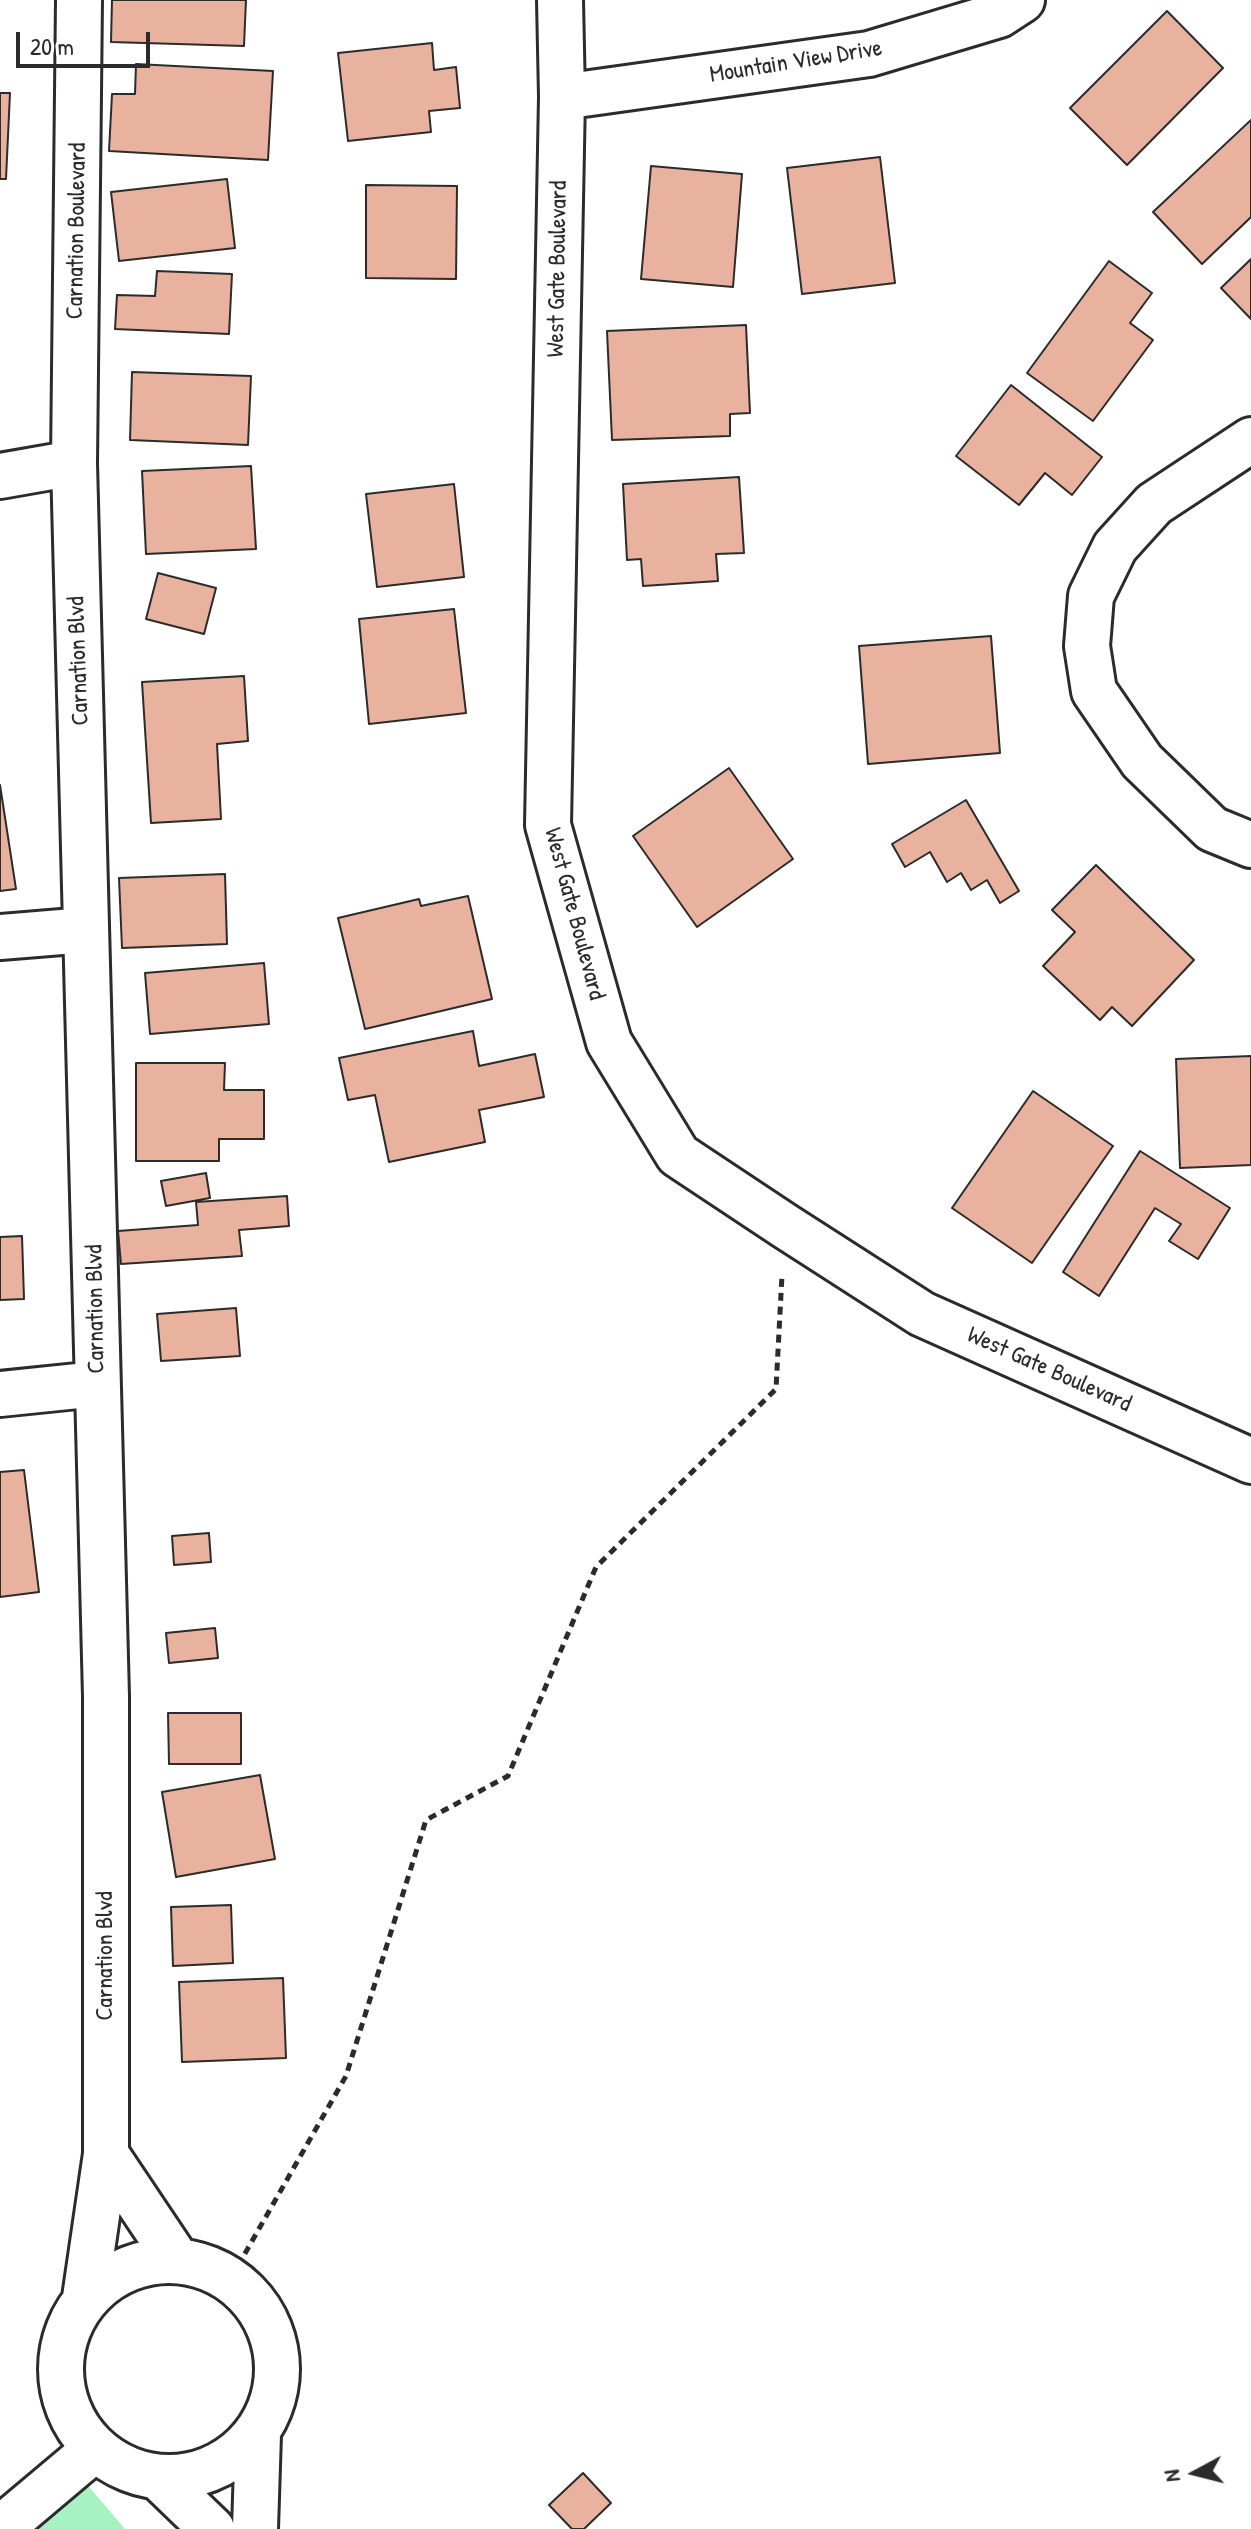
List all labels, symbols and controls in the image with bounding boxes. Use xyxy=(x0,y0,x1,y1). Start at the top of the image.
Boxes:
scale bar xyxy=(20,16,154,66)
text: 20 m xyxy=(30,30,74,62)
street label: Mountain View Drive xyxy=(708,34,884,90)
street label: Carnation Boulevard xyxy=(61,142,93,320)
street label: West Gate Boulevard xyxy=(542,180,574,358)
street label: Carnation Blvd xyxy=(62,596,96,726)
street label: West Gate Boulevard xyxy=(537,825,611,1003)
street label: Carnation Blvd xyxy=(80,1244,112,1374)
street label: West Gate Boulevard xyxy=(962,1321,1136,1419)
street label: Carnation Blvd xyxy=(92,1891,120,2021)
north arrow xyxy=(1155,2433,1235,2513)
text: N xyxy=(1156,2468,1187,2484)

